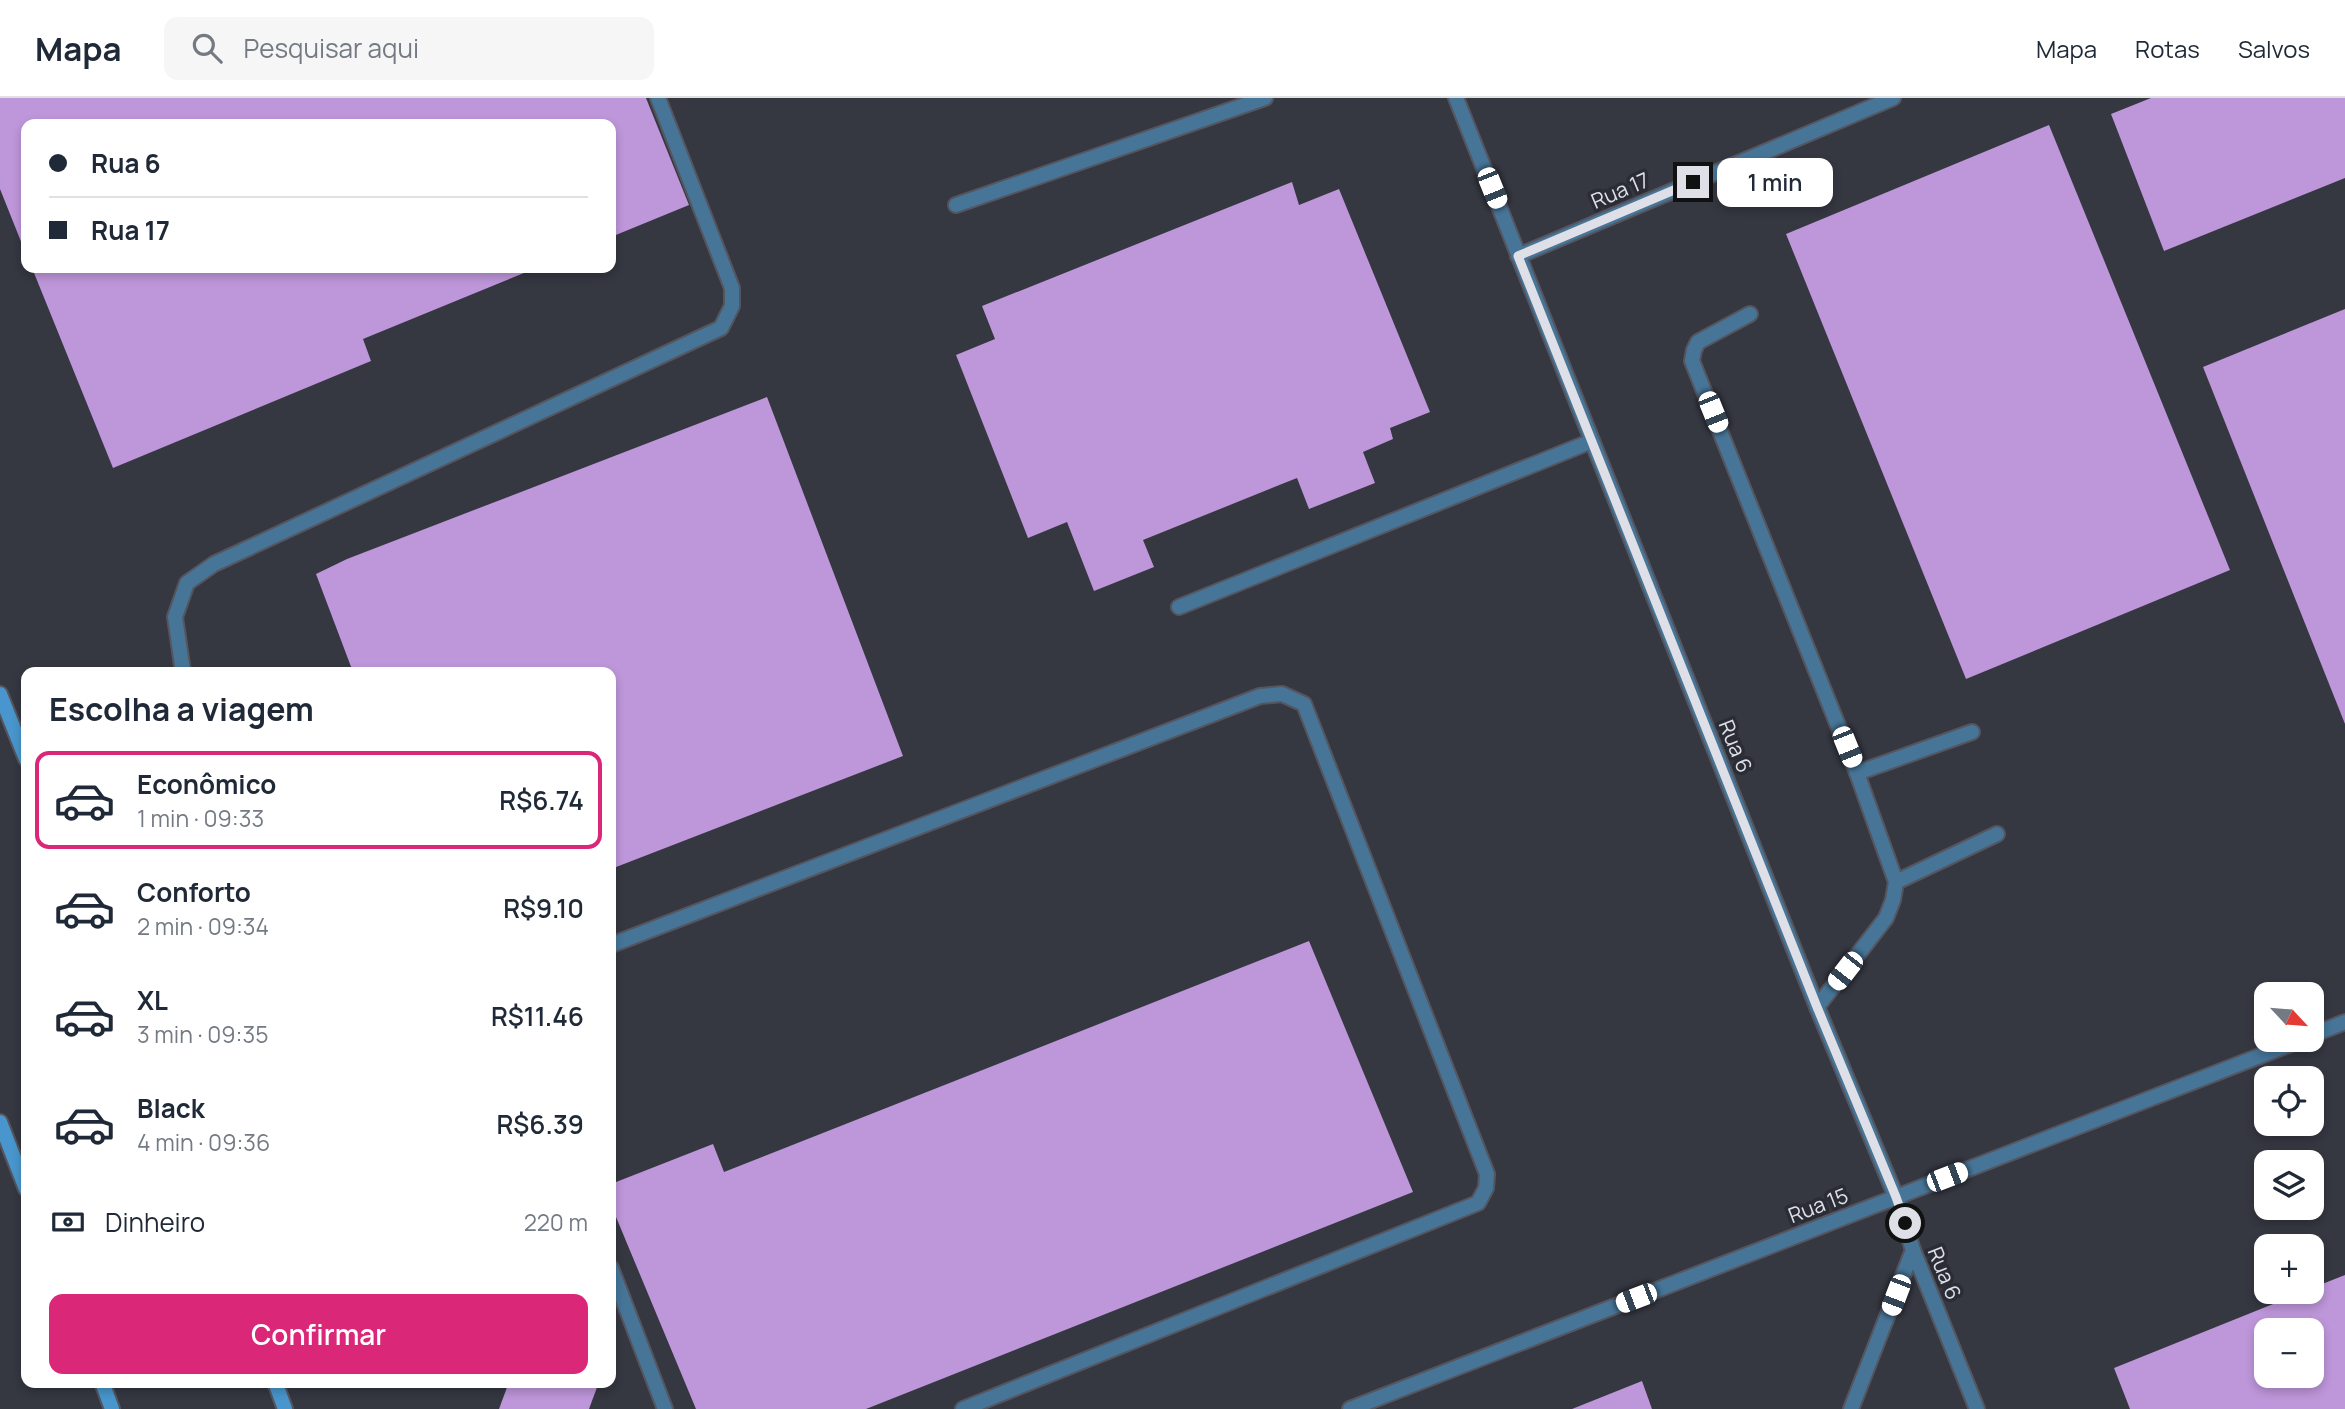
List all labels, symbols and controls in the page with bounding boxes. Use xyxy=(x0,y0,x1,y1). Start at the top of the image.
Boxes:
search box xyxy=(164,17,654,80)
text: Mapa xyxy=(35,26,122,71)
icon: search xyxy=(188,29,226,67)
text: Pesquisar aqui xyxy=(244,30,419,66)
text: Mapa xyxy=(2036,32,2097,65)
text: Rotas xyxy=(2135,32,2200,65)
text: Salvos xyxy=(2238,32,2310,65)
text: Rua 6 xyxy=(91,145,161,181)
callout: 1 min xyxy=(1718,158,1833,206)
car xyxy=(1475,165,1510,211)
street label: Rua 17 xyxy=(1587,165,1653,215)
route end xyxy=(1677,166,1709,198)
text: 1 min xyxy=(1748,166,1802,198)
text: Rua 17 xyxy=(91,212,170,248)
car xyxy=(1696,389,1731,435)
text: Escolha a viagem xyxy=(49,687,314,731)
street label: Rua 6 xyxy=(1713,715,1759,777)
car xyxy=(1830,724,1865,770)
text: Econômico xyxy=(137,766,276,802)
icon: car xyxy=(53,769,116,832)
text: R$6.74 xyxy=(499,782,584,818)
text: 1 min · 09:33 xyxy=(137,802,264,834)
text: Conforto xyxy=(137,874,251,910)
icon: car xyxy=(53,877,116,940)
text: R$9.10 xyxy=(503,890,584,926)
text: 2 min · 09:34 xyxy=(137,910,269,942)
car xyxy=(1824,948,1867,994)
text: XL xyxy=(137,982,168,1018)
north arrow xyxy=(2254,982,2324,1052)
map controls xyxy=(2254,982,2324,1388)
icon: car xyxy=(53,985,116,1048)
text: R$11.46 xyxy=(491,998,584,1034)
text: 3 min · 09:35 xyxy=(137,1018,268,1050)
button: locate xyxy=(2254,1066,2324,1136)
text: Black xyxy=(137,1090,205,1126)
icon: car xyxy=(53,1093,116,1156)
text: R$6.39 xyxy=(496,1106,584,1142)
text: 4 min · 09:36 xyxy=(137,1126,270,1158)
button: layers xyxy=(2254,1150,2324,1220)
car xyxy=(1924,1160,1971,1194)
street label: Rua 15 xyxy=(1784,1181,1852,1229)
icon: cash xyxy=(49,1203,87,1241)
text: Dinheiro xyxy=(105,1204,205,1240)
text: 220 m xyxy=(524,1206,588,1238)
route start xyxy=(1889,1207,1921,1239)
button: + xyxy=(2254,1234,2324,1304)
street label: Rua 6 xyxy=(1922,1242,1968,1304)
car xyxy=(1879,1272,1914,1318)
car xyxy=(1613,1281,1660,1315)
button: Confirmar xyxy=(49,1294,588,1374)
button: − xyxy=(2254,1318,2324,1388)

